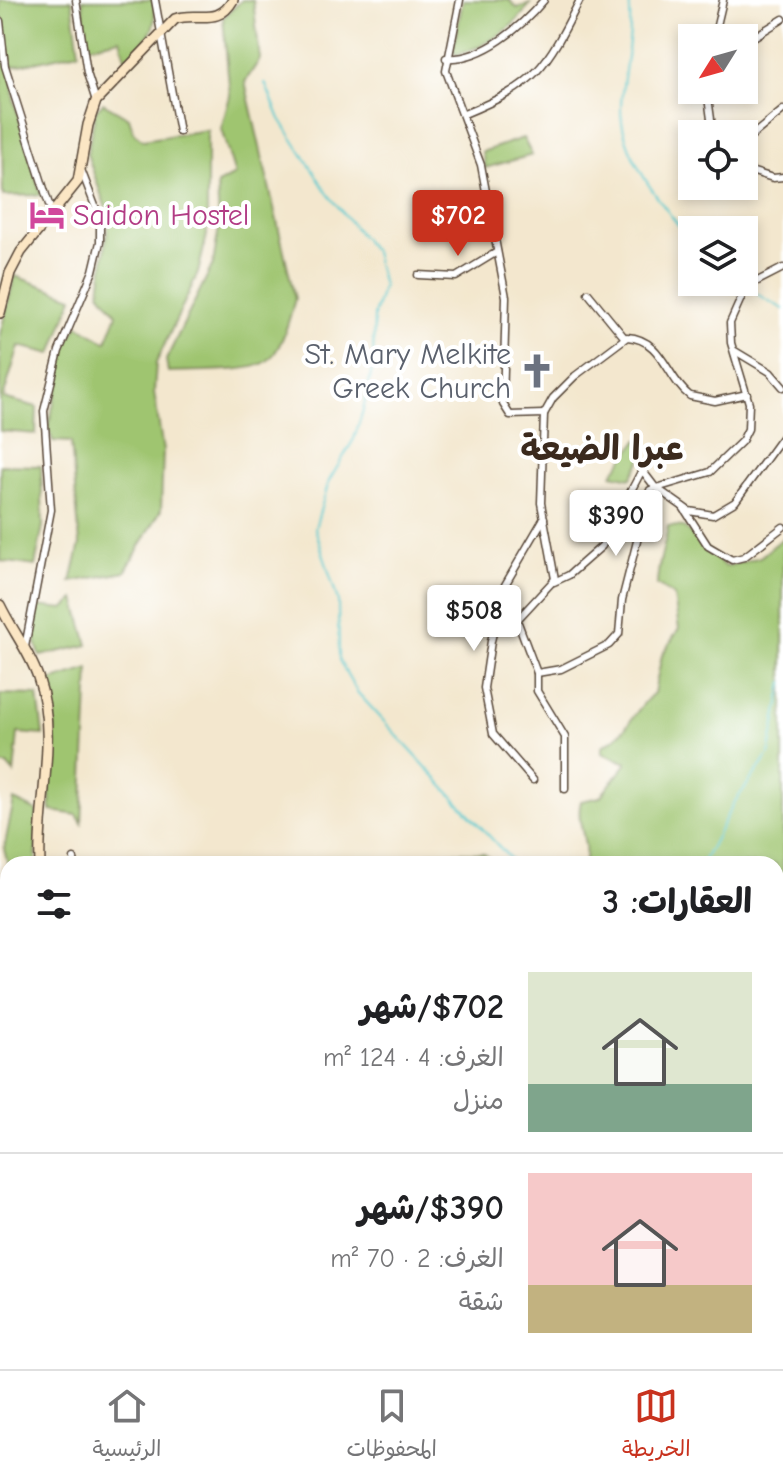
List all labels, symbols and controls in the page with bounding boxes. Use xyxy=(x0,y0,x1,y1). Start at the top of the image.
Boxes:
north arrow xyxy=(678,24,758,104)
map controls xyxy=(678,24,758,296)
button: locate xyxy=(678,120,758,200)
pin: $702 xyxy=(411,190,505,258)
hotel icon: Saidon Hostel xyxy=(28,196,66,234)
place label: Saidon Hostel xyxy=(73,198,249,233)
text: $702 xyxy=(430,201,486,231)
button: layers xyxy=(678,216,758,296)
place label: St. Mary Melkite Greek Church xyxy=(304,337,511,406)
church icon: St. Mary Melkite Greek Church xyxy=(518,352,556,390)
district label: عبرا الضيعة xyxy=(521,429,684,469)
pin: $390 xyxy=(569,490,663,558)
text: $390 xyxy=(588,501,644,531)
pin: $508 xyxy=(427,585,521,653)
text: $508 xyxy=(445,596,503,626)
icon: filters xyxy=(32,882,76,926)
text: العقارات: 3 xyxy=(602,882,752,922)
text: $702/شهر xyxy=(360,987,504,1027)
icon: home xyxy=(592,1004,688,1100)
text: الغرف: 4 · 124 m² xyxy=(323,1043,504,1073)
text: منزل xyxy=(453,1086,504,1116)
text: $390/شهر xyxy=(358,1188,504,1228)
icon: home xyxy=(592,1205,688,1301)
text: الغرف: 2 · 70 m² xyxy=(330,1244,504,1274)
text: شقة xyxy=(459,1287,504,1317)
tab: الرئيسية xyxy=(92,1384,162,1468)
tab: المحفوظات xyxy=(346,1384,437,1468)
tab: الخريطة xyxy=(622,1384,691,1468)

